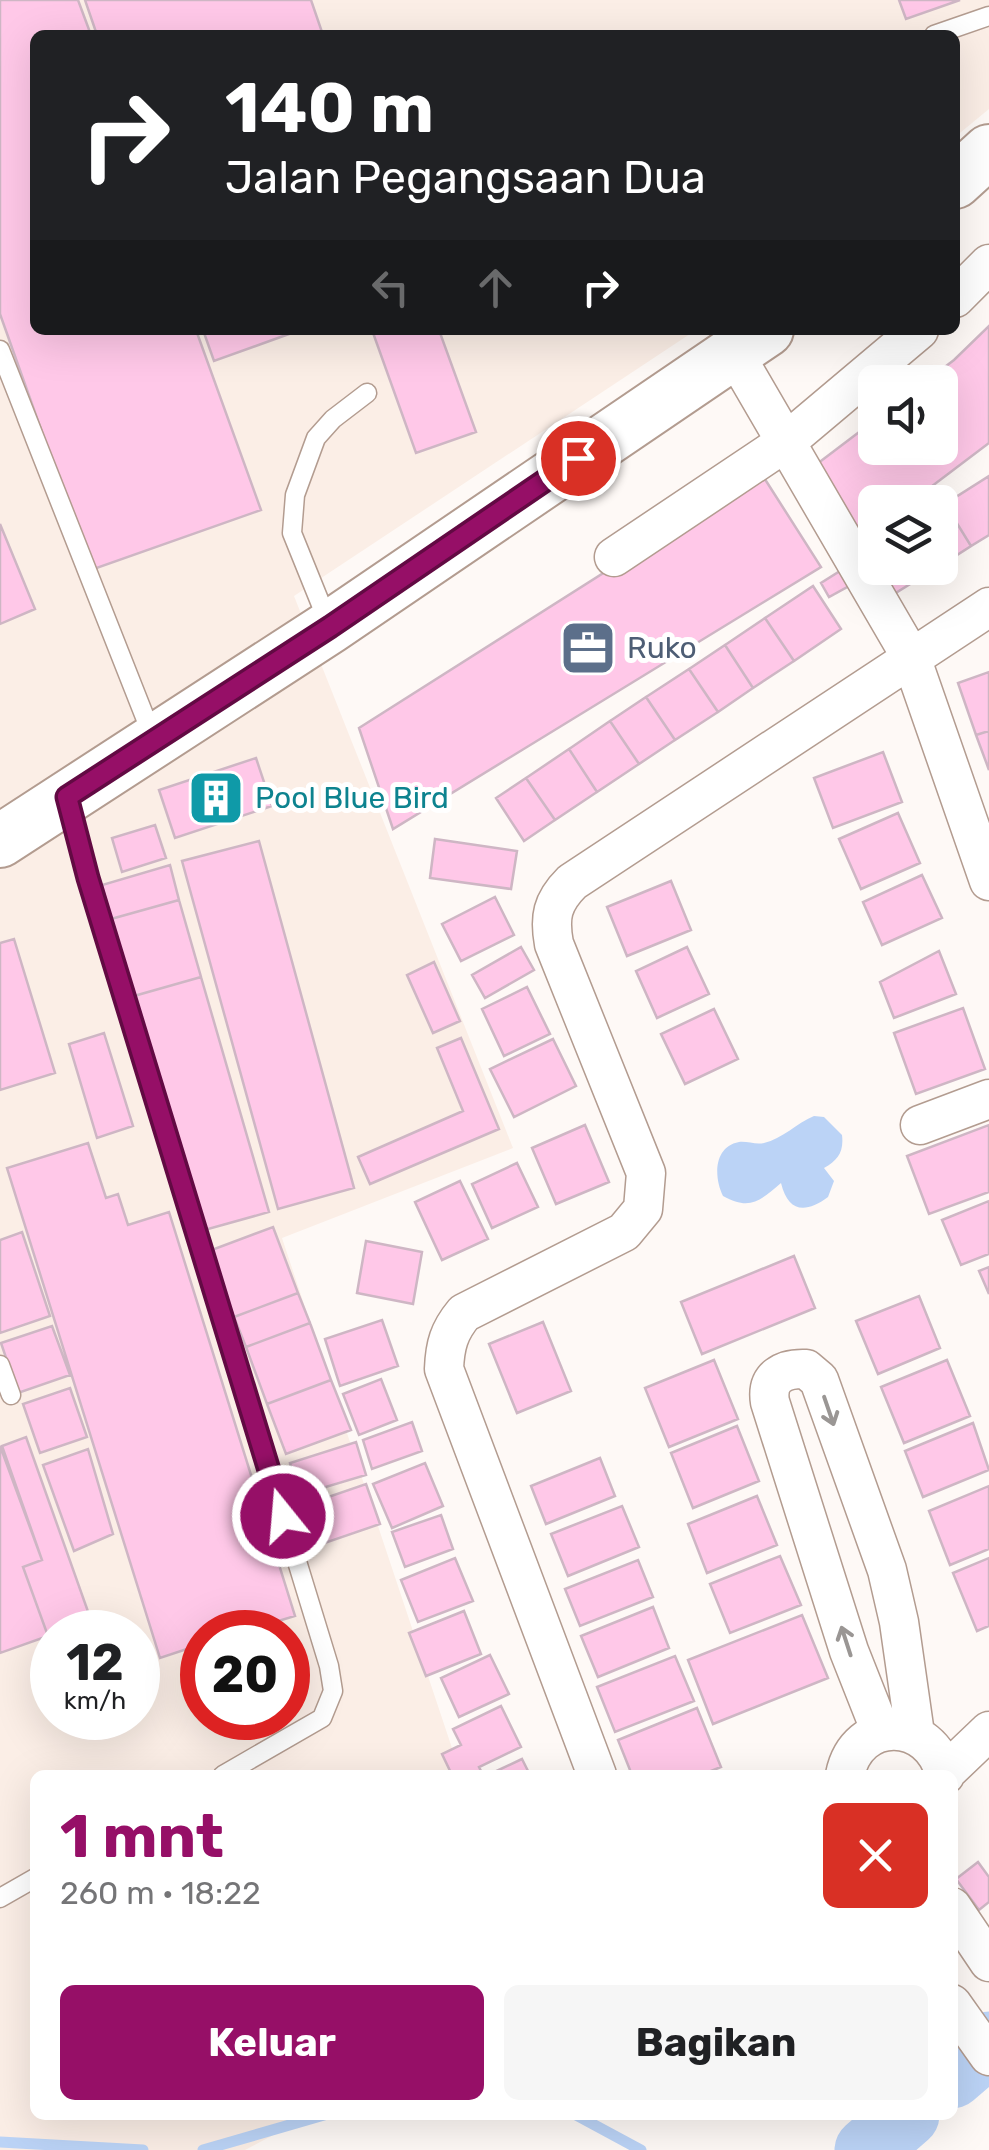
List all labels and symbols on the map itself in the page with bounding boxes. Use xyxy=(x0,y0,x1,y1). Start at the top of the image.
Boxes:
pin xyxy=(536,416,621,501)
office icon: Ruko xyxy=(558,618,618,678)
place label: Ruko xyxy=(627,630,697,666)
building icon: Pool Blue Bird xyxy=(186,768,246,828)
place label: Pool Blue Bird xyxy=(255,780,449,816)
one-way arrow xyxy=(821,1394,839,1425)
position arrow xyxy=(231,1464,335,1568)
speed limit sign: 20 xyxy=(180,1610,310,1740)
one-way arrow xyxy=(836,1625,854,1657)

